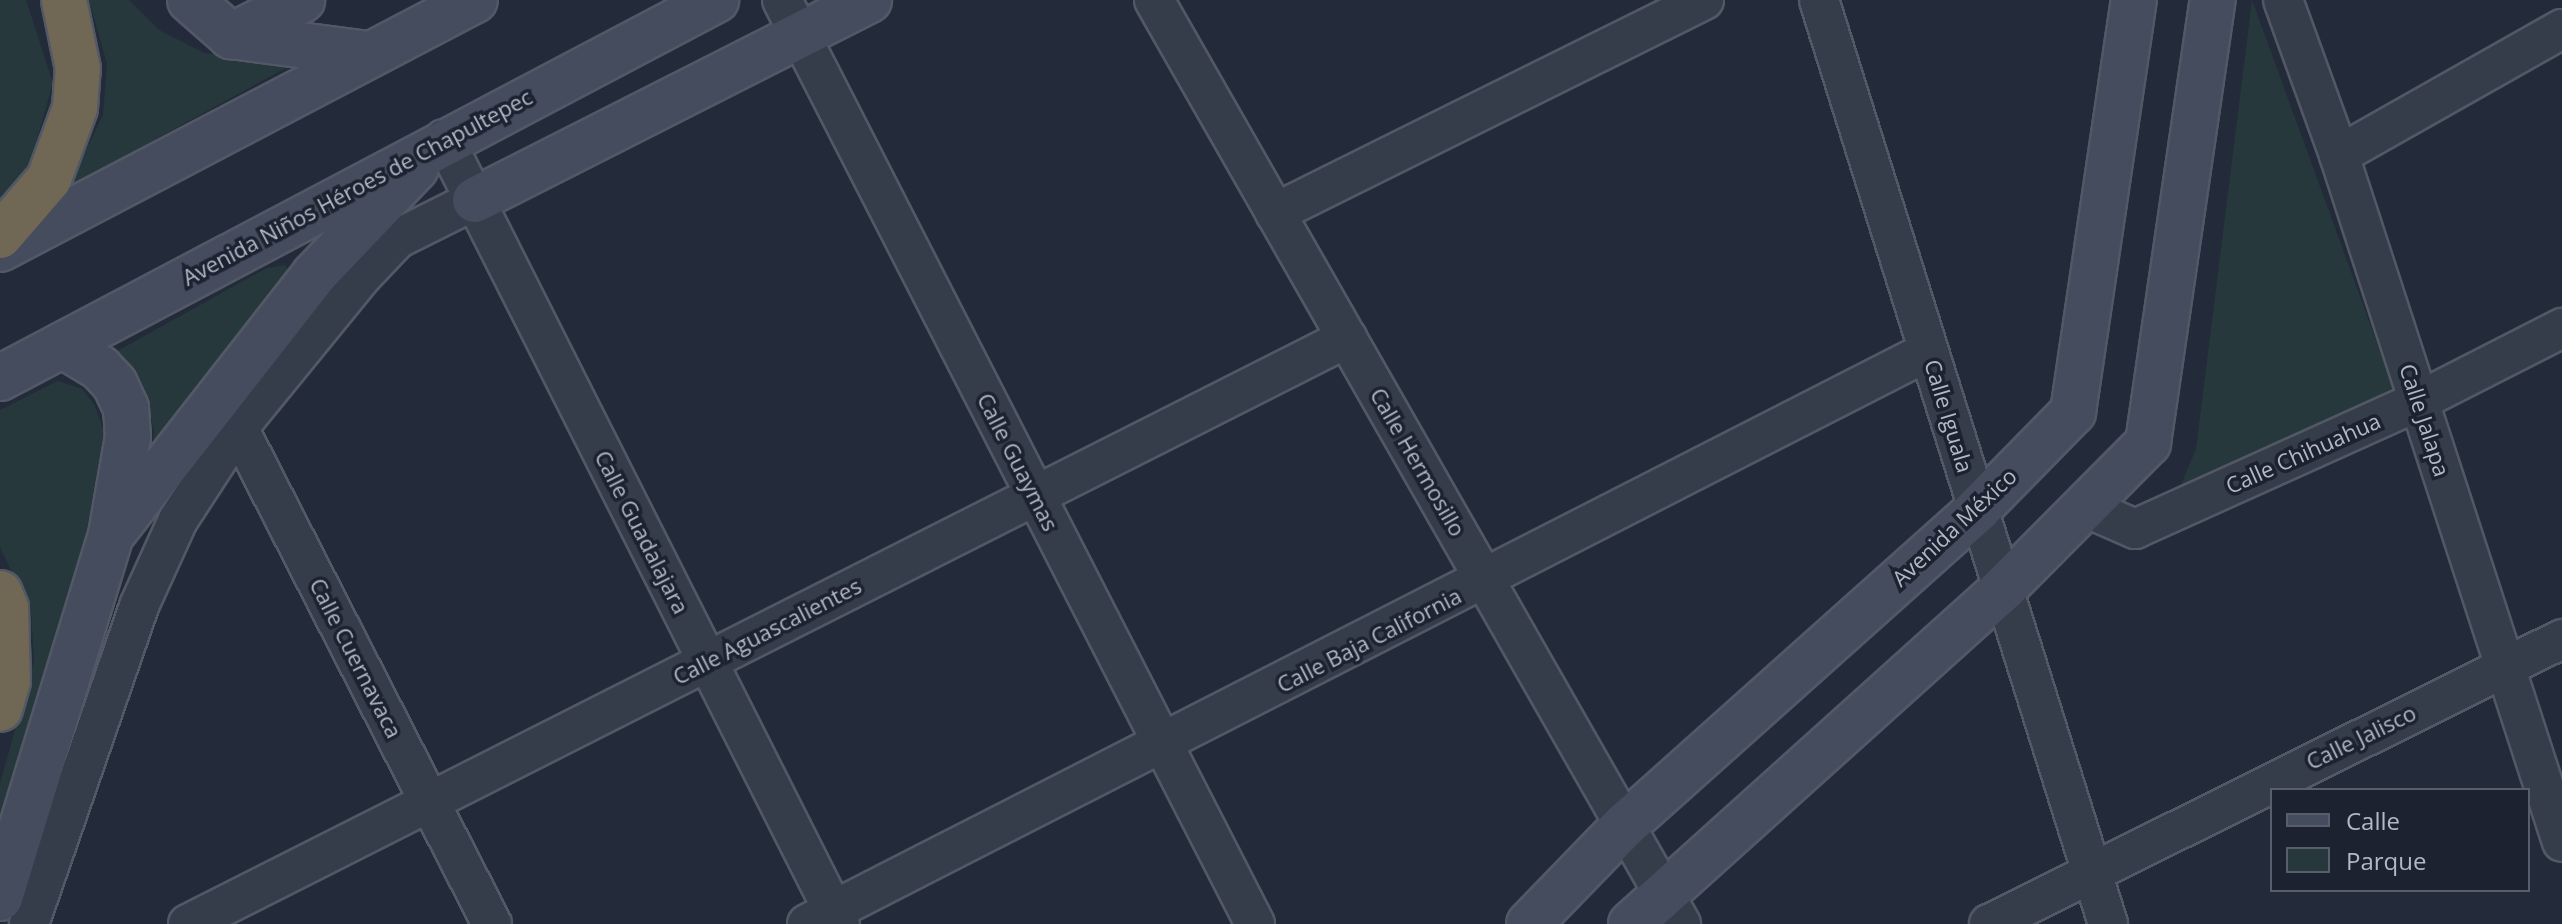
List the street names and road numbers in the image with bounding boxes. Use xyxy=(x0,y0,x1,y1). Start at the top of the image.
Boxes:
street label: Avenida Niños Héroes de Chapultepec xyxy=(178,83,536,291)
street label: Calle Iguala xyxy=(1919,356,1979,476)
street label: Calle Jalapa xyxy=(2394,360,2456,480)
street label: Calle Hermosillo xyxy=(1365,383,1471,541)
street label: Calle Guaymas xyxy=(972,389,1064,535)
street label: Calle Chihuahua xyxy=(2222,407,2384,499)
street label: Calle Guadalajara xyxy=(590,446,694,618)
street label: Avenida México xyxy=(1886,463,2022,591)
street label: Calle Aguascalientes xyxy=(668,572,866,690)
street label: Calle Cuernavaca xyxy=(304,574,408,742)
street label: Calle Baja California xyxy=(1272,582,1466,698)
street label: Calle Jalisco xyxy=(2302,699,2420,775)

